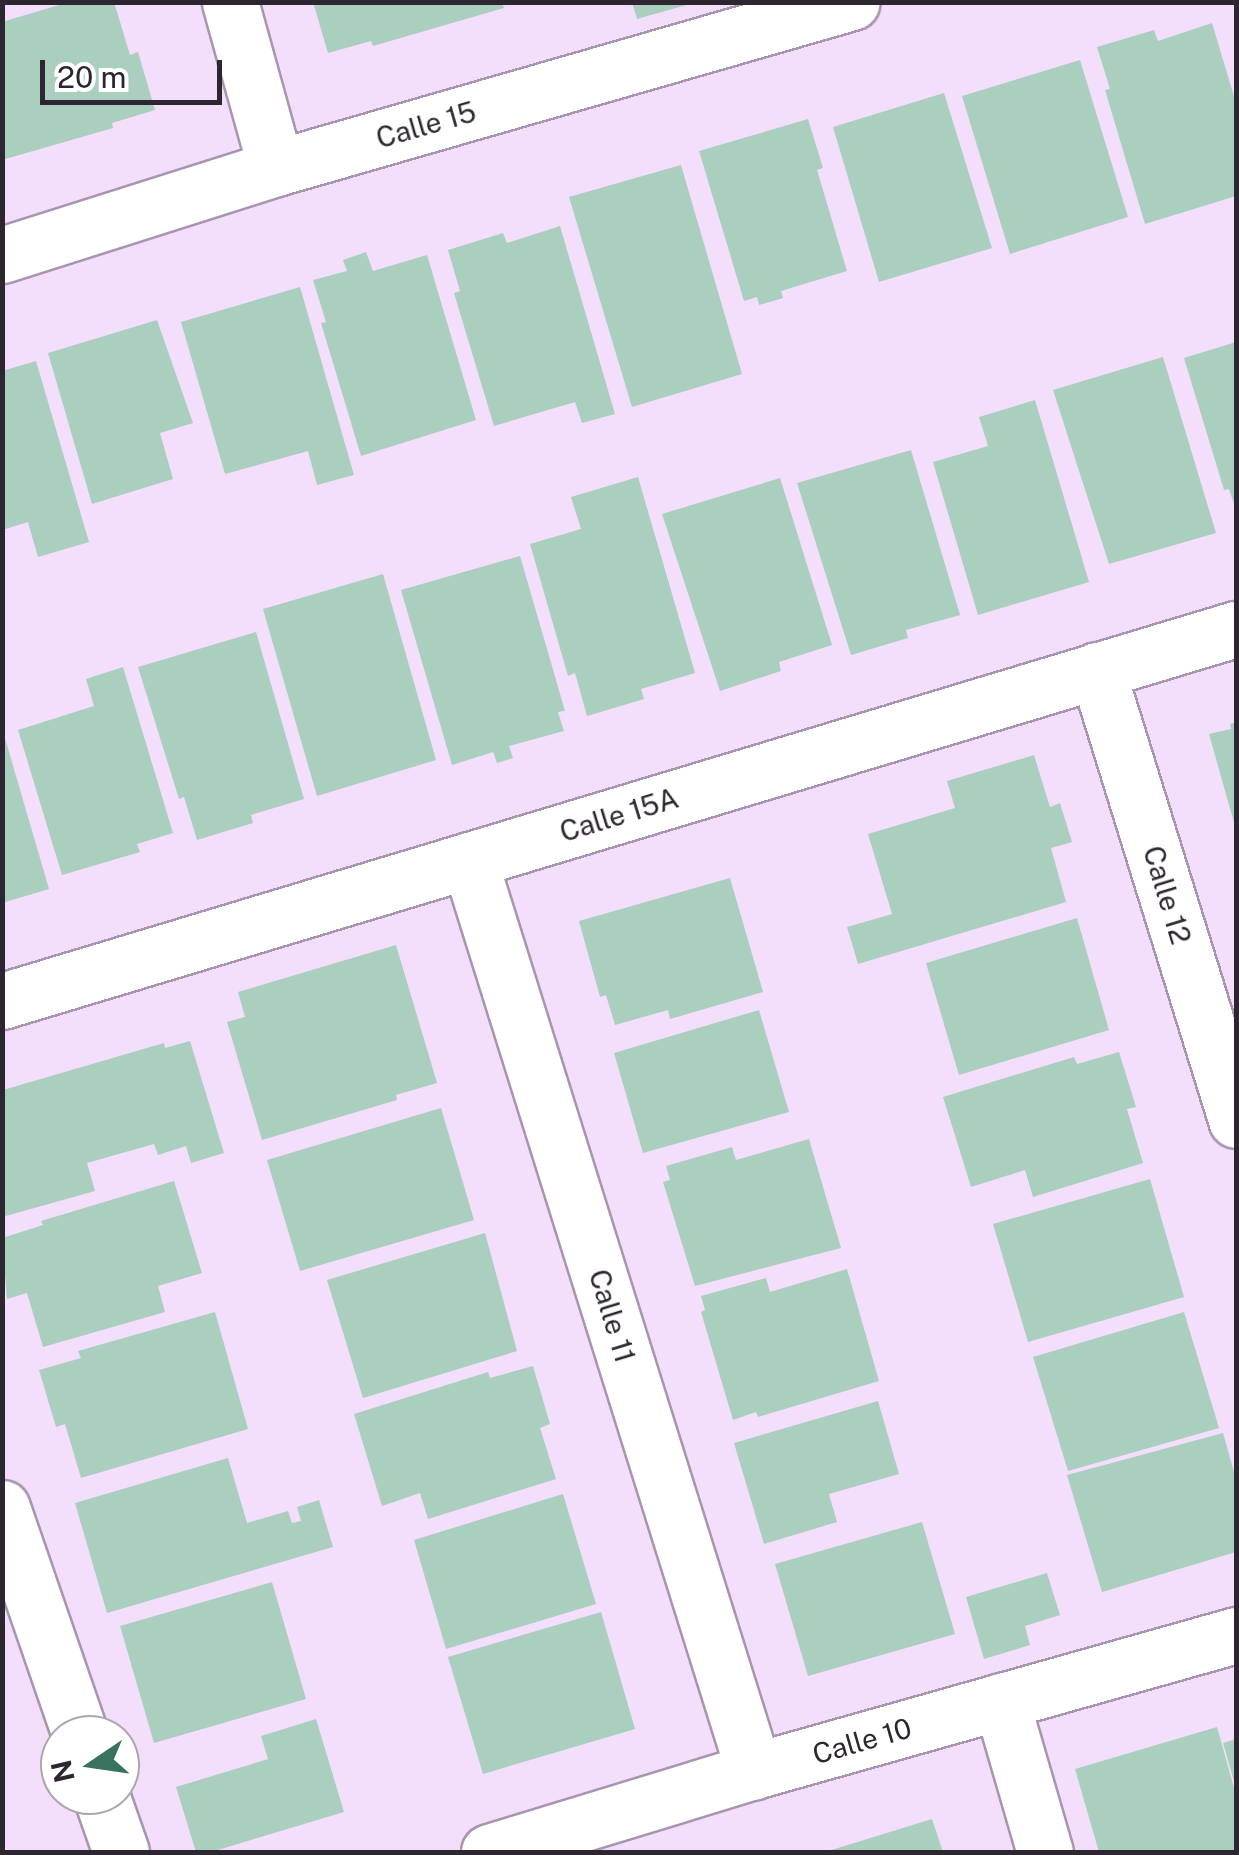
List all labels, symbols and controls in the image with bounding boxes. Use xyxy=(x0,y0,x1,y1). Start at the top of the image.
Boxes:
scale bar xyxy=(45,40,228,102)
text: 20 m xyxy=(57,59,126,95)
street label: Calle 15 xyxy=(372,95,480,155)
street label: Calle 15A xyxy=(556,781,682,849)
street label: Calle 12 xyxy=(1136,842,1198,948)
street label: Calle 11 xyxy=(582,1265,642,1367)
street label: Calle 10 xyxy=(809,1711,915,1771)
north arrow xyxy=(40,1715,140,1815)
text: N xyxy=(44,1757,81,1786)

